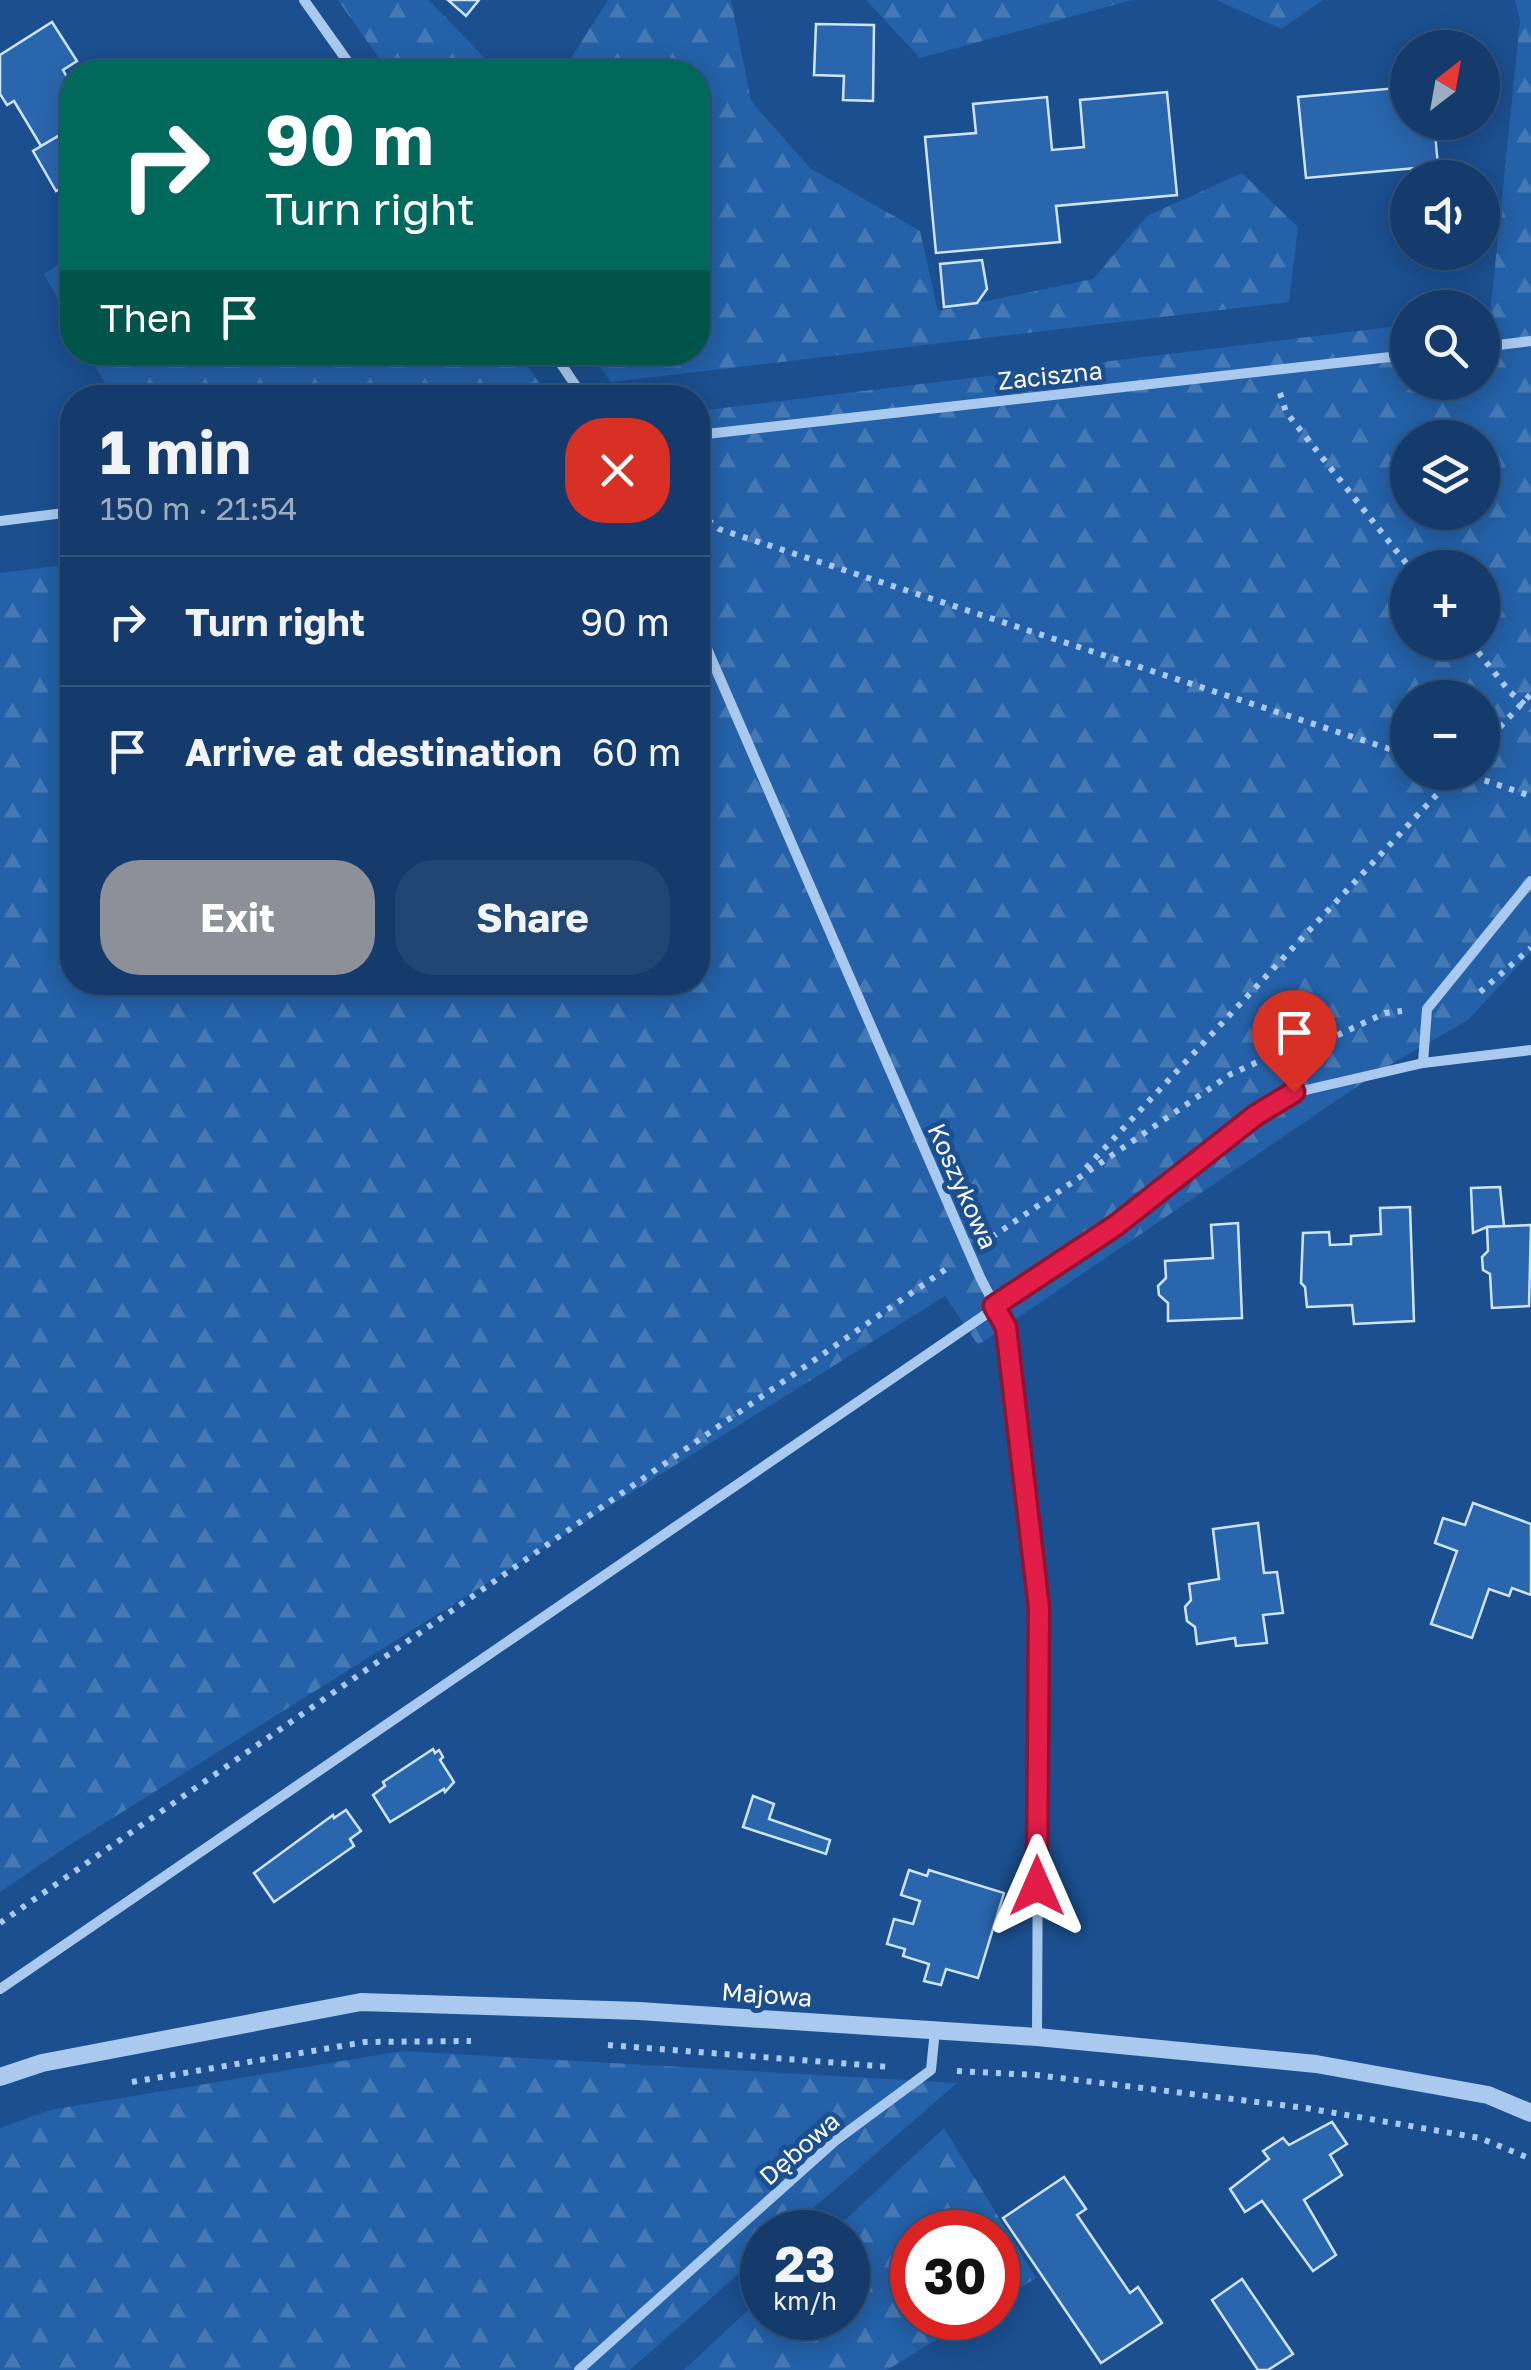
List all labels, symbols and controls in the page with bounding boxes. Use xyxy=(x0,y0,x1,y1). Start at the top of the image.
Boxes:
north arrow xyxy=(1390,30,1500,140)
map controls xyxy=(1390,30,1500,790)
text: 90 m xyxy=(265,96,434,180)
icon: right xyxy=(100,100,230,230)
button: sound xyxy=(1390,160,1500,270)
text: Turn right xyxy=(265,181,475,235)
icon: arrive xyxy=(212,290,267,345)
button: search xyxy=(1390,290,1500,400)
text: Then xyxy=(100,295,192,340)
street label: Zaciszna xyxy=(996,354,1104,396)
text: 1 min xyxy=(100,415,251,487)
button: close xyxy=(565,418,670,523)
button: layers xyxy=(1390,420,1500,530)
text: 150 m · 21:54 xyxy=(100,489,298,527)
button: + xyxy=(1390,550,1500,660)
icon: right xyxy=(100,594,155,649)
text: Turn right xyxy=(185,599,365,644)
text: 90 m xyxy=(580,599,670,644)
button: − xyxy=(1390,680,1500,790)
icon: arrive xyxy=(100,724,155,779)
text: Arrive at destination xyxy=(185,729,562,774)
text: 60 m xyxy=(592,729,681,774)
button: Exit xyxy=(100,860,375,975)
button: Share xyxy=(395,860,670,975)
pin xyxy=(1252,990,1337,1093)
icon: arrive xyxy=(1267,1005,1322,1060)
street label: Koszykowa xyxy=(922,1118,1004,1254)
position arrow xyxy=(985,1834,1089,1938)
street label: Majowa xyxy=(721,1975,813,2013)
street label: Dębowa xyxy=(753,2105,845,2191)
speed limit sign: 30 xyxy=(890,2210,1020,2340)
text: 23 xyxy=(774,2233,835,2293)
text: km/h xyxy=(773,2285,837,2316)

